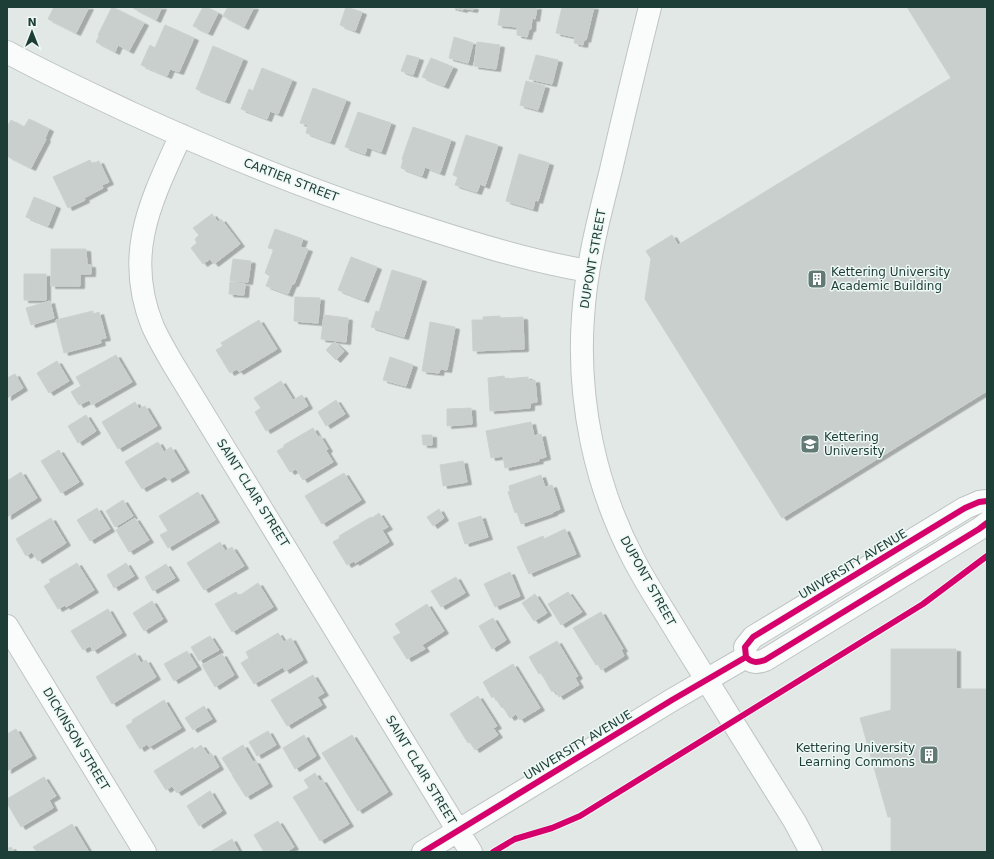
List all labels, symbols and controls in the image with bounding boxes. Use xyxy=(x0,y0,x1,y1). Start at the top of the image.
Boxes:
north arrow xyxy=(12,12,52,52)
text: N xyxy=(27,16,37,29)
street label: CARTIER STREET xyxy=(242,155,341,205)
street label: DUPONT STREET xyxy=(577,208,609,310)
place label: Kettering University Academic Building xyxy=(831,265,950,293)
building icon: Kettering University Academic Building xyxy=(806,268,828,290)
place label: Kettering University xyxy=(824,430,885,458)
school or university icon: Kettering University xyxy=(799,433,821,455)
street label: SAINT CLAIR STREET xyxy=(214,436,292,550)
street label: UNIVERSITY AVENUE xyxy=(796,526,910,602)
street label: DUPONT STREET xyxy=(617,534,679,629)
street label: DICKINSON STREET xyxy=(40,685,113,793)
street label: UNIVERSITY AVENUE xyxy=(521,707,635,783)
street label: SAINT CLAIR STREET xyxy=(383,713,459,828)
place label: Kettering University Learning Commons xyxy=(796,741,915,769)
building icon: Kettering University Learning Commons xyxy=(918,744,940,766)

